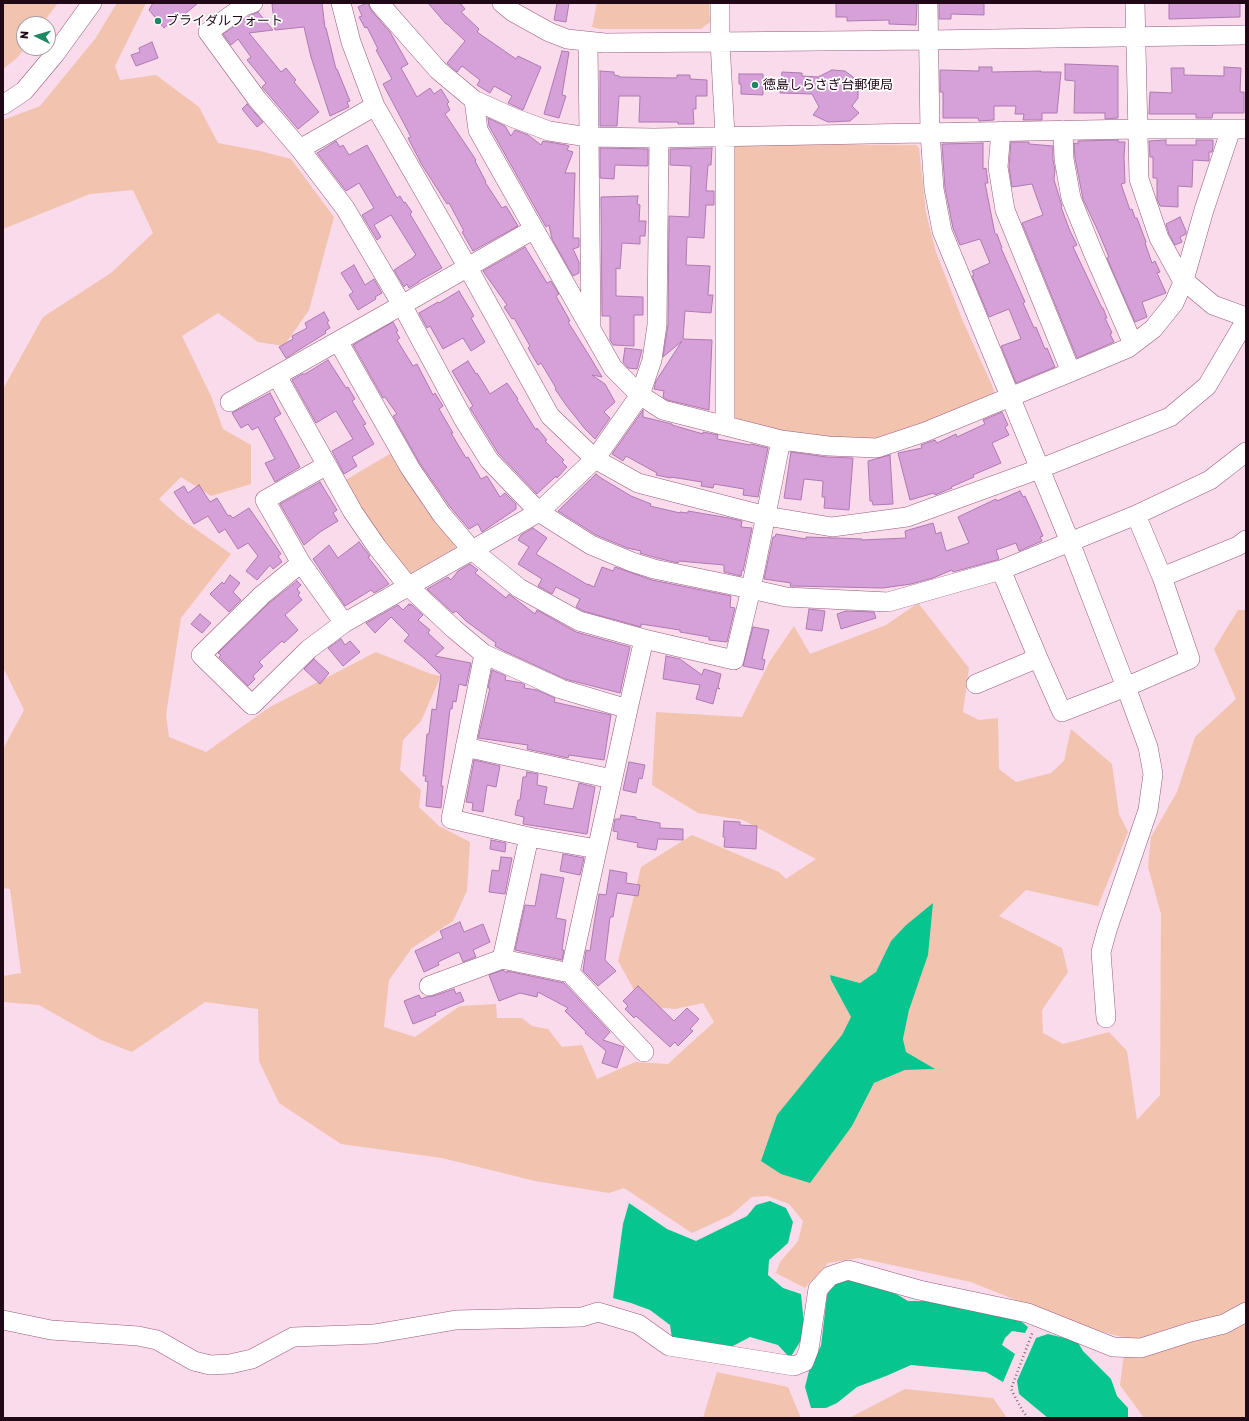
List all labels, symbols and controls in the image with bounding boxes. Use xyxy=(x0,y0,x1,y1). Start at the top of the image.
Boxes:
place label: ブライダルフォート xyxy=(166,13,283,29)
north arrow xyxy=(16,16,56,56)
marker: ブライダルフォート xyxy=(153,16,163,26)
text: N xyxy=(18,30,31,40)
place label: 徳島しらさぎ台郵便局 xyxy=(763,77,893,93)
marker: 徳島しらさぎ台郵便局 xyxy=(750,80,760,90)

